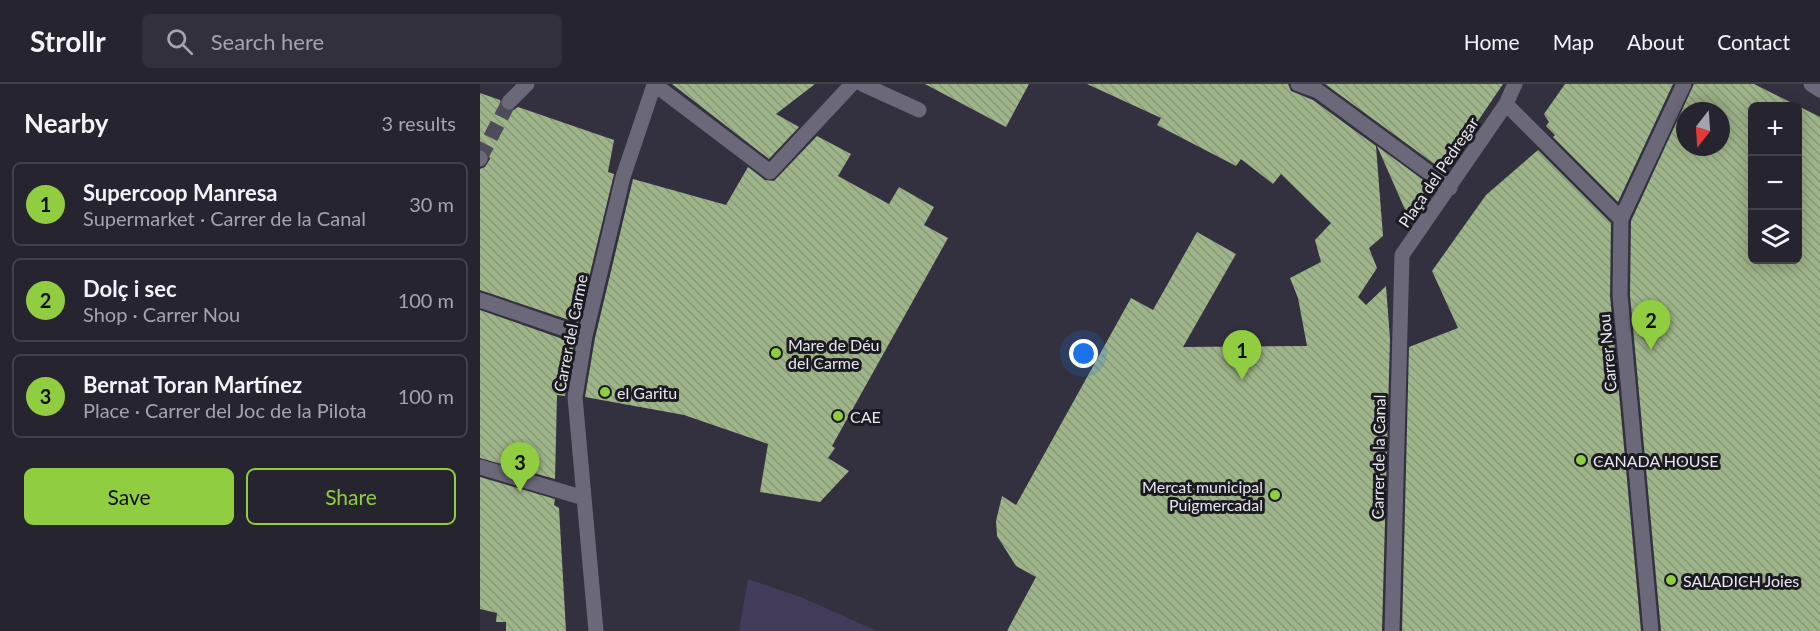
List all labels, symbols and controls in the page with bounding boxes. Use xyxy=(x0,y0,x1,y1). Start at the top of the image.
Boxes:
search box xyxy=(142,14,562,68)
text: Strollr xyxy=(30,24,106,58)
icon: search xyxy=(163,25,196,58)
text: Search here xyxy=(211,28,324,55)
text: Home xyxy=(1464,29,1520,54)
text: Map xyxy=(1553,29,1594,54)
text: About xyxy=(1627,29,1684,54)
text: Contact xyxy=(1717,29,1790,54)
north arrow xyxy=(1676,102,1730,156)
map controls xyxy=(1748,102,1802,264)
button: + xyxy=(1748,102,1802,156)
text: Nearby xyxy=(24,107,109,139)
text: 3 results xyxy=(381,111,456,135)
street label: Plaça del Pedregar xyxy=(1394,113,1482,231)
button: − xyxy=(1748,156,1802,210)
text: Supercoop Manresa xyxy=(83,179,277,206)
text: 1 xyxy=(40,192,51,216)
text: 30 m xyxy=(409,192,454,216)
text: Supermarket · Carrer de la Canal xyxy=(83,206,366,230)
button: layers xyxy=(1748,210,1802,264)
street label: Carrer del Carme xyxy=(549,273,591,393)
text: Dolç i sec xyxy=(83,275,177,302)
text: 2 xyxy=(40,288,51,312)
text: 100 m xyxy=(398,288,454,312)
pin: 2 xyxy=(1632,300,1670,350)
text: Shop · Carrer Nou xyxy=(83,302,240,326)
street label: Carrer Nou xyxy=(1594,313,1620,393)
pin: 1 xyxy=(1222,330,1262,380)
place label: Mare de Déu del Carme xyxy=(788,335,880,372)
your location xyxy=(1069,339,1098,368)
marker: Mare de Déu del Carme xyxy=(769,346,783,360)
text: Bernat Toran Martínez xyxy=(83,371,302,398)
place label: el Garitu xyxy=(617,383,677,402)
text: 3 xyxy=(40,384,51,408)
text: 100 m xyxy=(398,384,454,408)
marker: el Garitu xyxy=(598,385,612,399)
street label: Carrer de la Canal xyxy=(1367,395,1389,519)
text: Place · Carrer del Joc de la Pilota xyxy=(83,398,367,422)
place label: CAE xyxy=(850,407,881,426)
marker: CAE xyxy=(831,409,845,423)
pin: 3 xyxy=(500,442,540,492)
place label: CANADA HOUSE xyxy=(1593,451,1719,470)
marker: CANADA HOUSE xyxy=(1574,453,1588,467)
button: Save xyxy=(24,468,234,525)
button: Share xyxy=(246,468,456,525)
place label: Mercat municipal Puigmercadal xyxy=(1142,477,1263,514)
marker: Mercat municipal Puigmercadal xyxy=(1268,488,1282,502)
place label: SALADICH Joies xyxy=(1683,571,1799,590)
marker: SALADICH Joies xyxy=(1664,573,1678,587)

